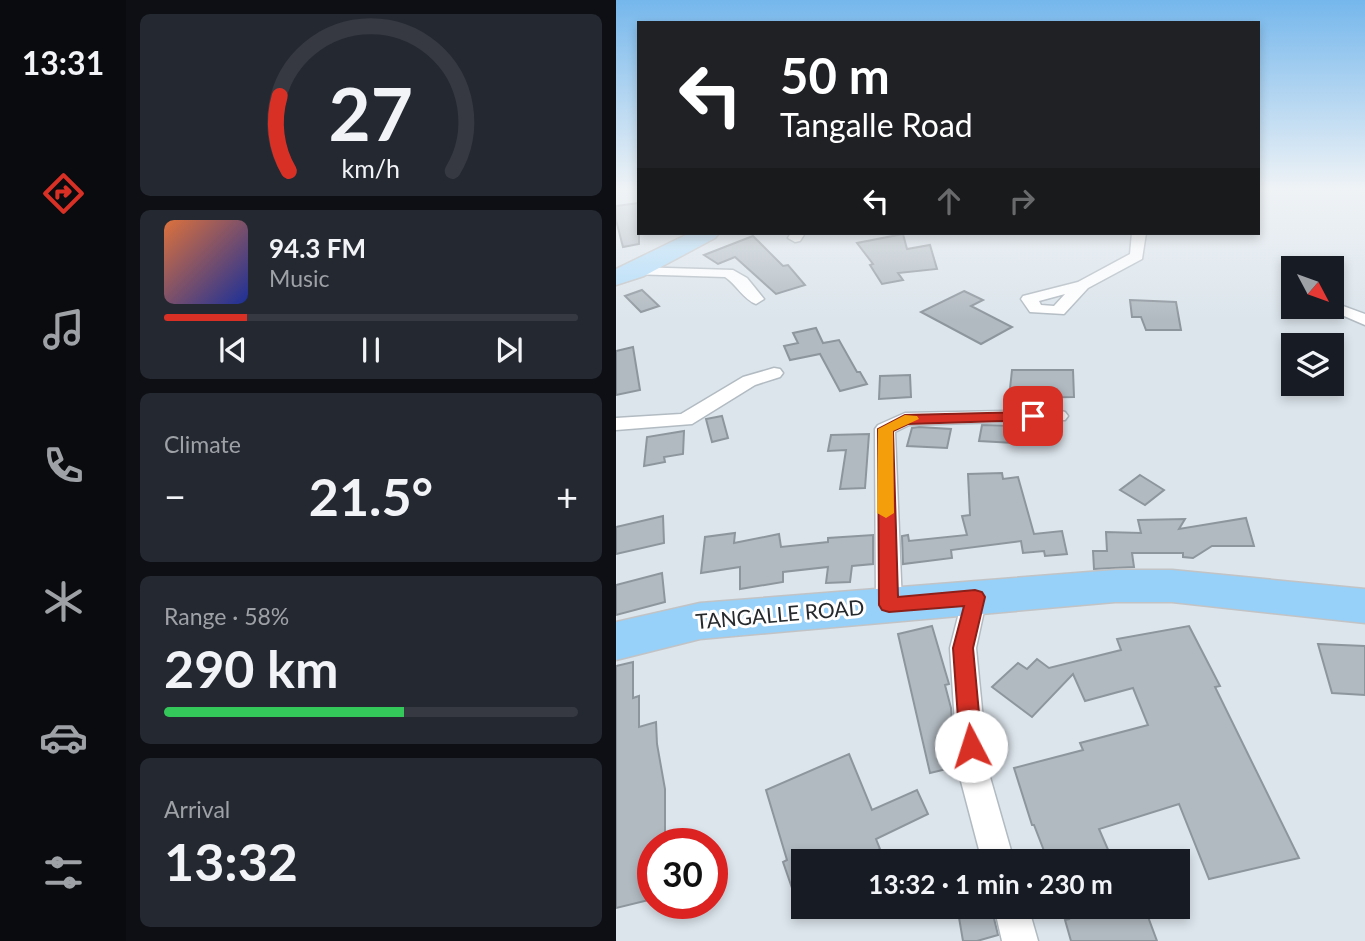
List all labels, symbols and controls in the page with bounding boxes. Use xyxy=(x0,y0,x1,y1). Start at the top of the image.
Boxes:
text: 13:31 xyxy=(22,43,104,82)
text: 50 m xyxy=(780,46,890,104)
icon: left xyxy=(665,49,756,140)
text: 27 xyxy=(329,69,413,157)
text: Tangalle Road xyxy=(780,105,973,144)
text: km/h xyxy=(342,153,400,183)
icon: directions xyxy=(39,169,88,218)
icon: left xyxy=(857,182,895,220)
icon: ahead xyxy=(930,182,968,220)
icon: right xyxy=(1003,182,1041,220)
text: 94.3 FM xyxy=(269,232,366,264)
north arrow xyxy=(1281,256,1344,318)
map controls xyxy=(1281,256,1344,396)
text: Music xyxy=(269,264,329,292)
icon: music xyxy=(39,305,88,354)
icon: previous xyxy=(214,331,252,369)
icon: pause xyxy=(352,331,390,369)
icon: next xyxy=(490,331,528,369)
button: layers xyxy=(1281,333,1344,396)
pin xyxy=(1003,386,1063,446)
icon: arrive xyxy=(1014,397,1052,435)
text: Climate xyxy=(164,430,241,458)
icon: phone xyxy=(39,441,88,490)
text: 21.5° xyxy=(309,465,433,527)
text: − xyxy=(164,473,186,519)
text: + xyxy=(556,473,578,519)
icon: climate xyxy=(39,577,88,626)
street label: TANGALLE ROAD xyxy=(694,594,865,633)
text: Range · 58% xyxy=(164,602,289,630)
text: 290 km xyxy=(164,637,338,699)
position arrow xyxy=(934,709,1008,783)
icon: car xyxy=(39,713,88,762)
text: Arrival xyxy=(164,795,230,823)
speed limit sign: 30 xyxy=(637,828,728,919)
text: 13:32 xyxy=(164,830,298,892)
icon: filters xyxy=(39,848,88,897)
text: 13:32 · 1 min · 230 m xyxy=(868,868,1113,900)

